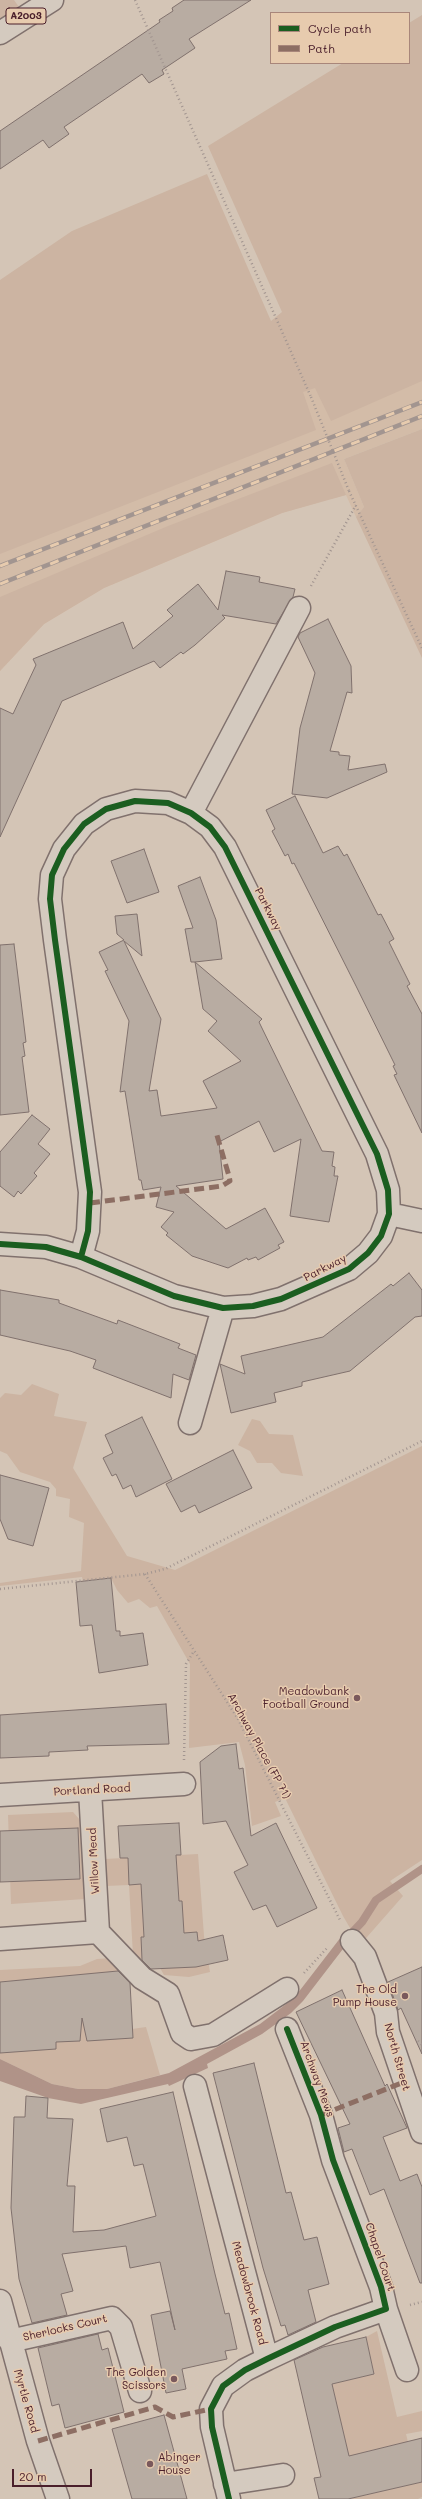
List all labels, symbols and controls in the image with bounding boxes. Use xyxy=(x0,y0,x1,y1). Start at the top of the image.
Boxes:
road number: A2003 xyxy=(6,8,46,24)
legend xyxy=(270,12,410,64)
text: Cycle path xyxy=(308,20,371,36)
text: Path xyxy=(308,40,335,56)
street label: Parkway xyxy=(252,885,284,933)
street label: Parkway xyxy=(301,1252,349,1284)
place label: Meadowbank Football Ground xyxy=(263,1685,349,1711)
street label: Archway Place (FP 71) xyxy=(225,1691,293,1801)
marker: Meadowbank Football Ground xyxy=(352,1693,362,1703)
street label: Portland Road xyxy=(53,1781,131,1799)
street label: Willow Mead xyxy=(86,1827,102,1895)
place label: The Old Pump House xyxy=(333,1983,397,2009)
marker: The Old Pump House xyxy=(400,1991,410,2001)
street label: North Street xyxy=(381,2022,413,2092)
street label: Archway Mews xyxy=(297,2039,337,2119)
street label: Chapel Court xyxy=(362,2221,398,2293)
street label: Meadowbrook Road xyxy=(229,2240,269,2346)
street label: Sherlocks Court xyxy=(22,2312,108,2344)
place label: The Golden Scissors xyxy=(106,2366,166,2392)
street label: Myrtle Road xyxy=(11,2368,41,2434)
marker: The Golden Scissors xyxy=(169,2374,179,2384)
place label: Abinger House xyxy=(158,2451,201,2477)
marker: Abinger House xyxy=(145,2459,155,2469)
scale bar xyxy=(14,2461,94,2487)
text: 20 m xyxy=(19,2468,47,2484)

